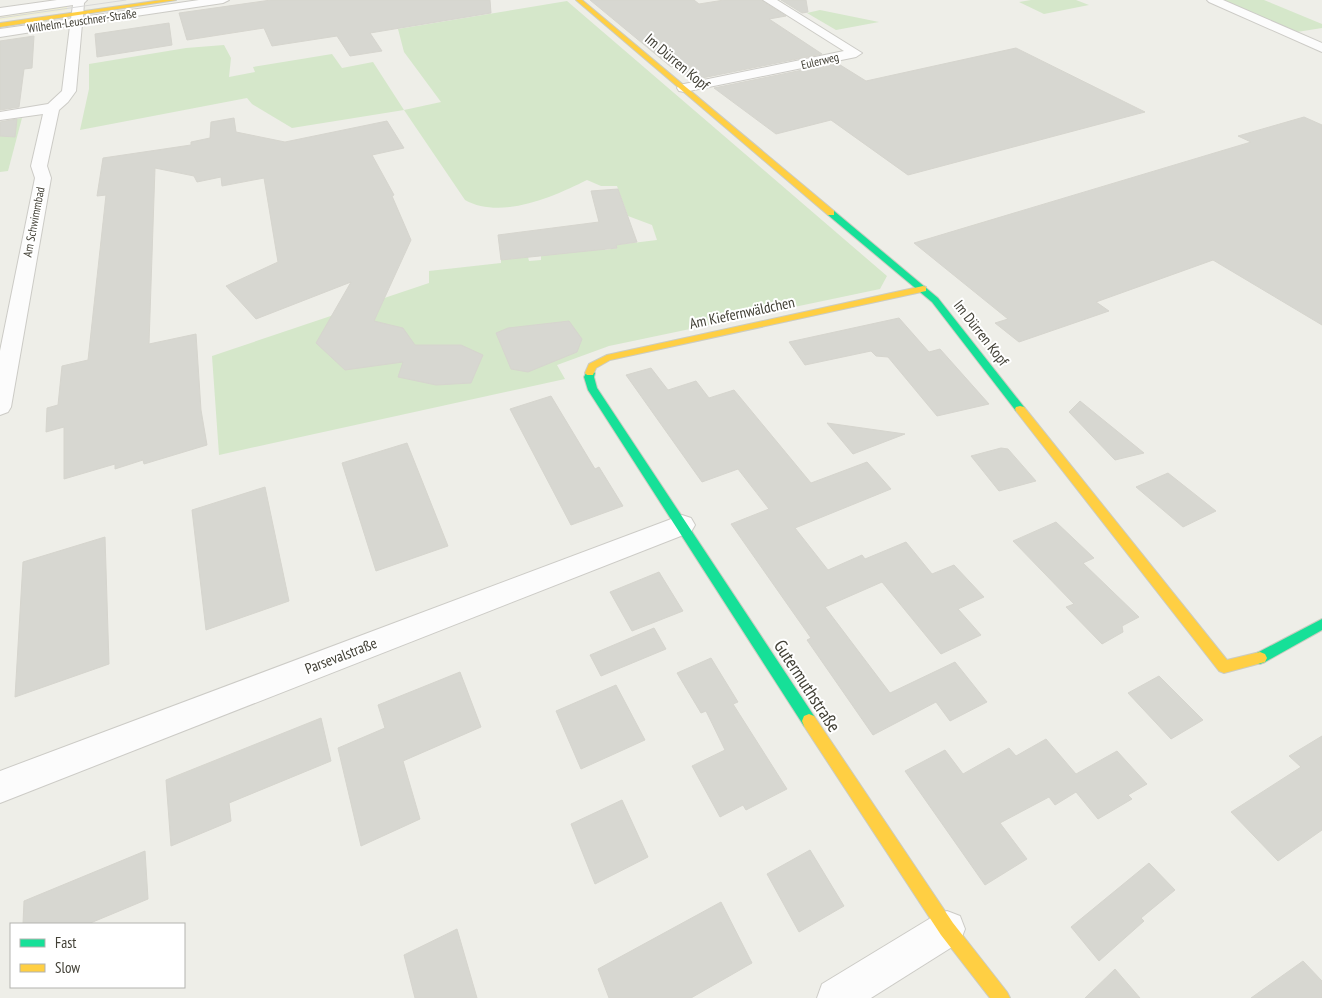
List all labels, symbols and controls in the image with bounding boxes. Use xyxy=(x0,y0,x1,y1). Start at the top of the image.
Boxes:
street label: Wilhelm-Leuschner-Straße xyxy=(26,5,138,36)
street label: Im Dürren Kopf xyxy=(641,29,714,95)
street label: Eulerweg xyxy=(799,49,840,72)
street label: Am Schwimmbad xyxy=(19,186,48,258)
street label: Am Kiefernwäldchen xyxy=(688,292,796,333)
street label: Im Dürren Kopf xyxy=(950,296,1014,370)
street label: Parsevalstraße xyxy=(302,633,380,678)
street label: Gutermuthstraße xyxy=(769,635,846,736)
legend xyxy=(10,923,185,988)
text: Fast xyxy=(55,933,76,952)
text: Slow xyxy=(55,958,80,977)

